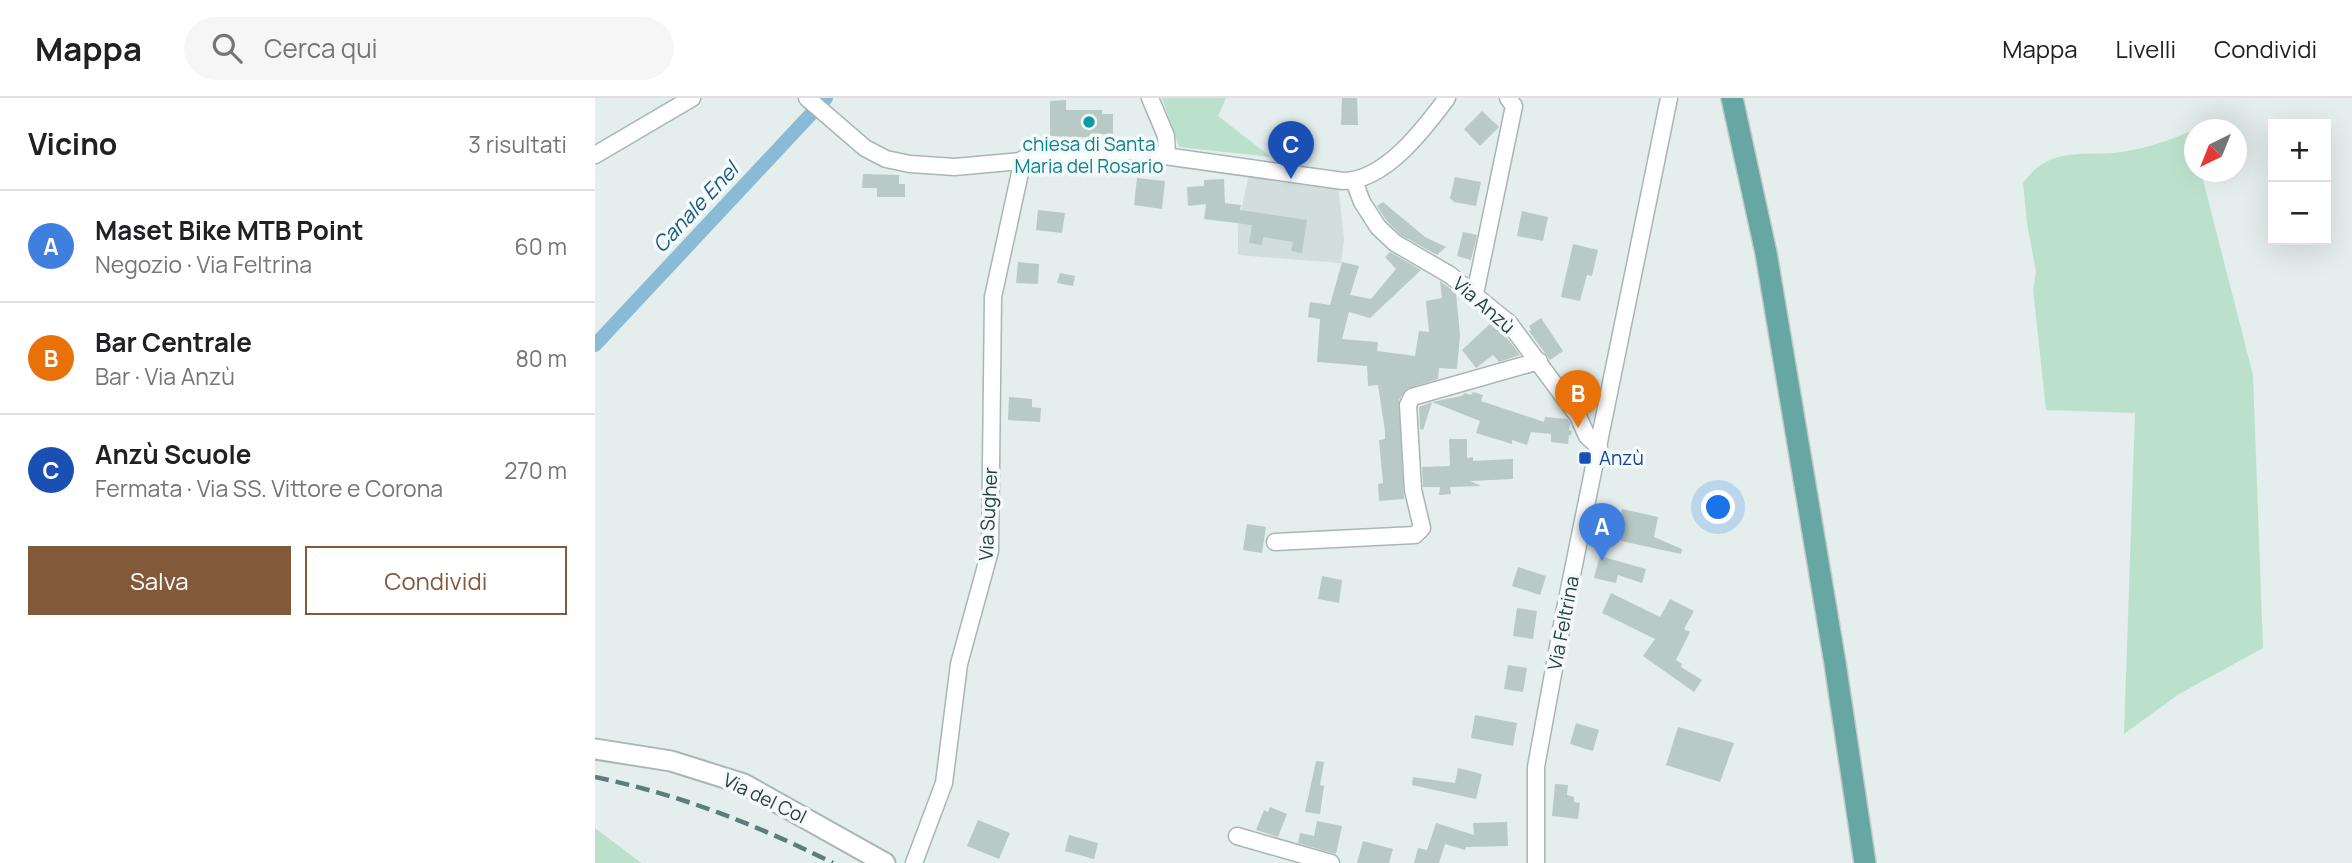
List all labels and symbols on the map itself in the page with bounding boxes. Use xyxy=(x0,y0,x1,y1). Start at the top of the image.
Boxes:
marker: chiesa di Santa Maria del Rosario xyxy=(1081,114,1097,130)
north arrow xyxy=(2184,119,2247,182)
pin: C xyxy=(1268,121,1314,179)
place label: chiesa di Santa Maria del Rosario xyxy=(1015,131,1163,179)
water label: Canale Enel xyxy=(646,154,746,258)
street label: Via Anzù xyxy=(1447,271,1521,339)
pin: B xyxy=(1555,370,1601,428)
place label: Anzù xyxy=(1599,445,1644,471)
marker: Anzù xyxy=(1577,450,1593,466)
street label: Via Sugher xyxy=(973,467,1003,561)
your location xyxy=(1701,490,1735,524)
pin: A xyxy=(1579,503,1625,561)
street label: Via Feltrina xyxy=(1541,574,1585,672)
street label: Via del Col xyxy=(719,767,811,829)

